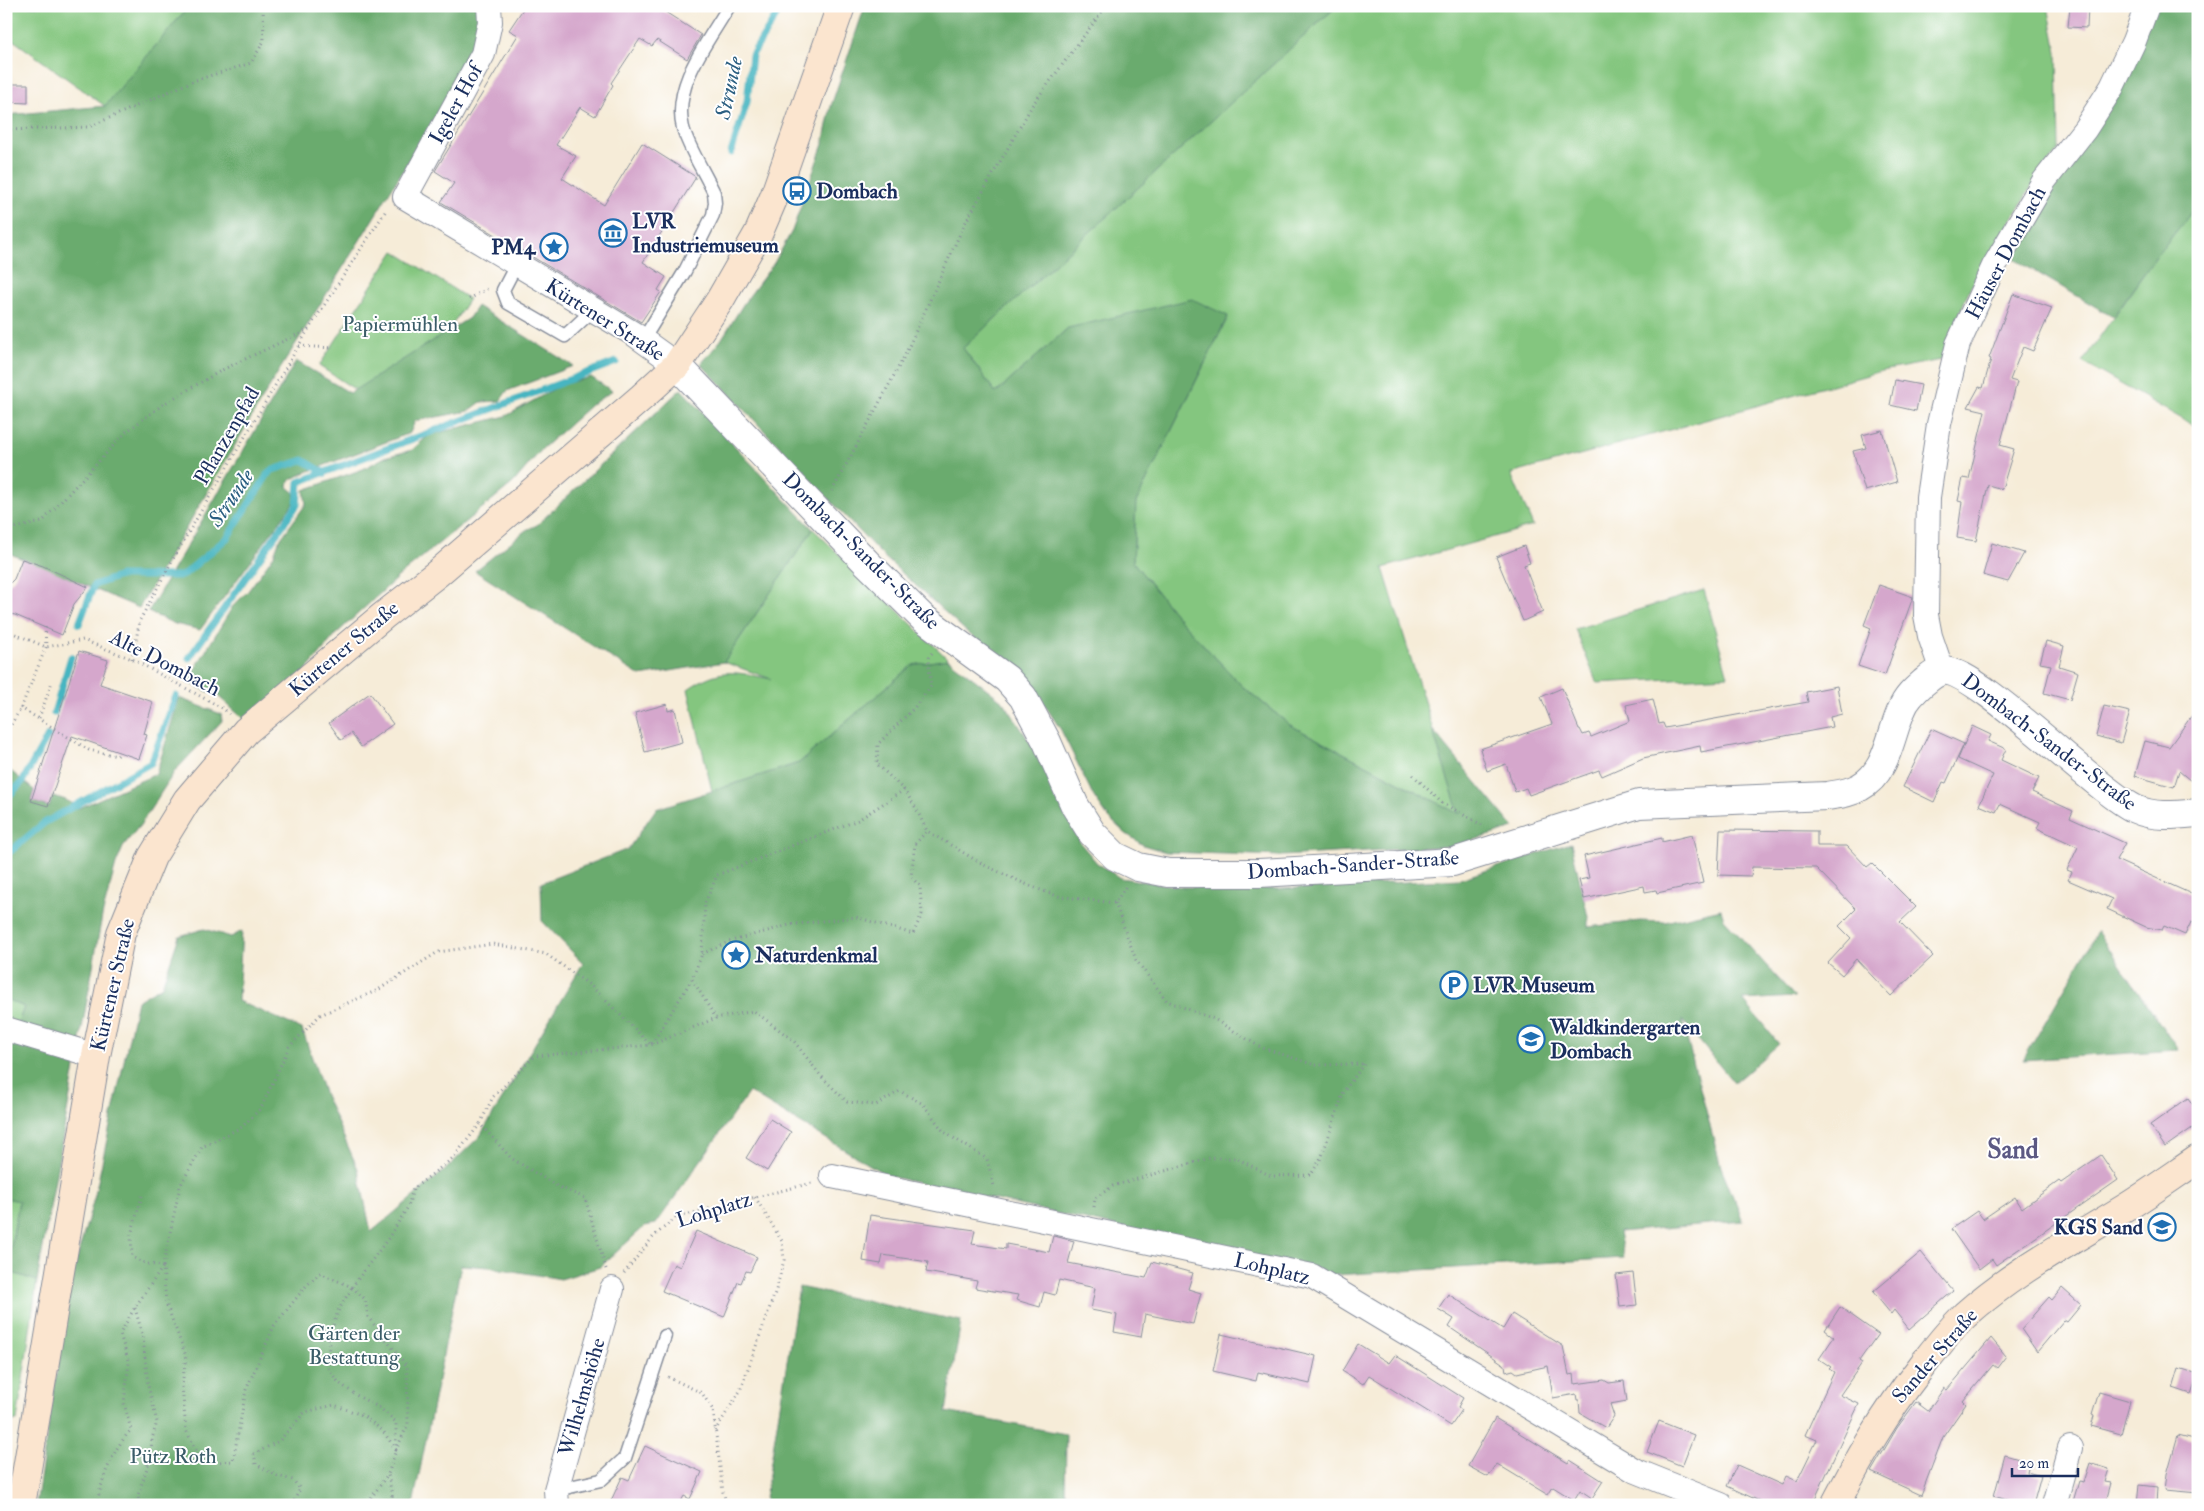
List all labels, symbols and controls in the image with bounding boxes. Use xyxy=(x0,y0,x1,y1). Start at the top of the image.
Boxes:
water label: Strunde xyxy=(708,53,749,123)
street label: Igeler Hof xyxy=(423,56,491,149)
bus stop icon: Dombach xyxy=(782,176,812,206)
place label: Dombach xyxy=(816,178,898,205)
street label: Häuser Dombach xyxy=(1960,182,2052,324)
place label: LVR Industriemuseum xyxy=(632,208,779,259)
museum icon: LVR Industriemuseum xyxy=(598,218,628,248)
place icon: PM4 xyxy=(539,232,569,262)
place label: PM4 xyxy=(491,234,537,261)
street label: Kürtener Straße xyxy=(540,273,670,367)
park label: Papiermühlen xyxy=(342,311,458,338)
street label: Pflanzenpfad xyxy=(188,382,266,490)
water label: Strunde xyxy=(201,463,261,533)
street label: Dombach-Sander-Straße xyxy=(776,466,946,636)
street label: Kürtener Straße xyxy=(283,595,405,703)
street label: Alte Dombach xyxy=(104,623,225,702)
street label: Dombach-Sander-Straße xyxy=(1956,667,2142,817)
street label: Dombach-Sander-Straße xyxy=(1246,844,1460,886)
street label: Kürtener Straße xyxy=(85,916,141,1054)
place icon: Naturdenkmal xyxy=(721,940,751,970)
place label: Naturdenkmal xyxy=(754,942,878,969)
parking icon: LVR Museum xyxy=(1439,970,1469,1000)
place label: LVR Museum xyxy=(1473,972,1596,999)
place label: Waldkindergarten Dombach xyxy=(1549,1014,1700,1065)
school or university icon: Waldkindergarten Dombach xyxy=(1516,1024,1546,1054)
district label: Sand xyxy=(1987,1134,2039,1166)
street label: Lohplatz xyxy=(673,1186,755,1234)
school or university icon: KGS Sand xyxy=(2147,1212,2177,1242)
place label: KGS Sand xyxy=(2054,1214,2144,1241)
street label: Lohplatz xyxy=(1231,1247,1313,1291)
street label: Sander Straße xyxy=(1886,1303,1984,1409)
park label: Gärten der Bestattung xyxy=(308,1320,400,1371)
street label: Wilhelmshöhe xyxy=(552,1335,612,1460)
park label: Pütz Roth xyxy=(129,1443,217,1470)
scale bar xyxy=(2012,1446,2078,1478)
text: 20 m xyxy=(2019,1454,2049,1473)

